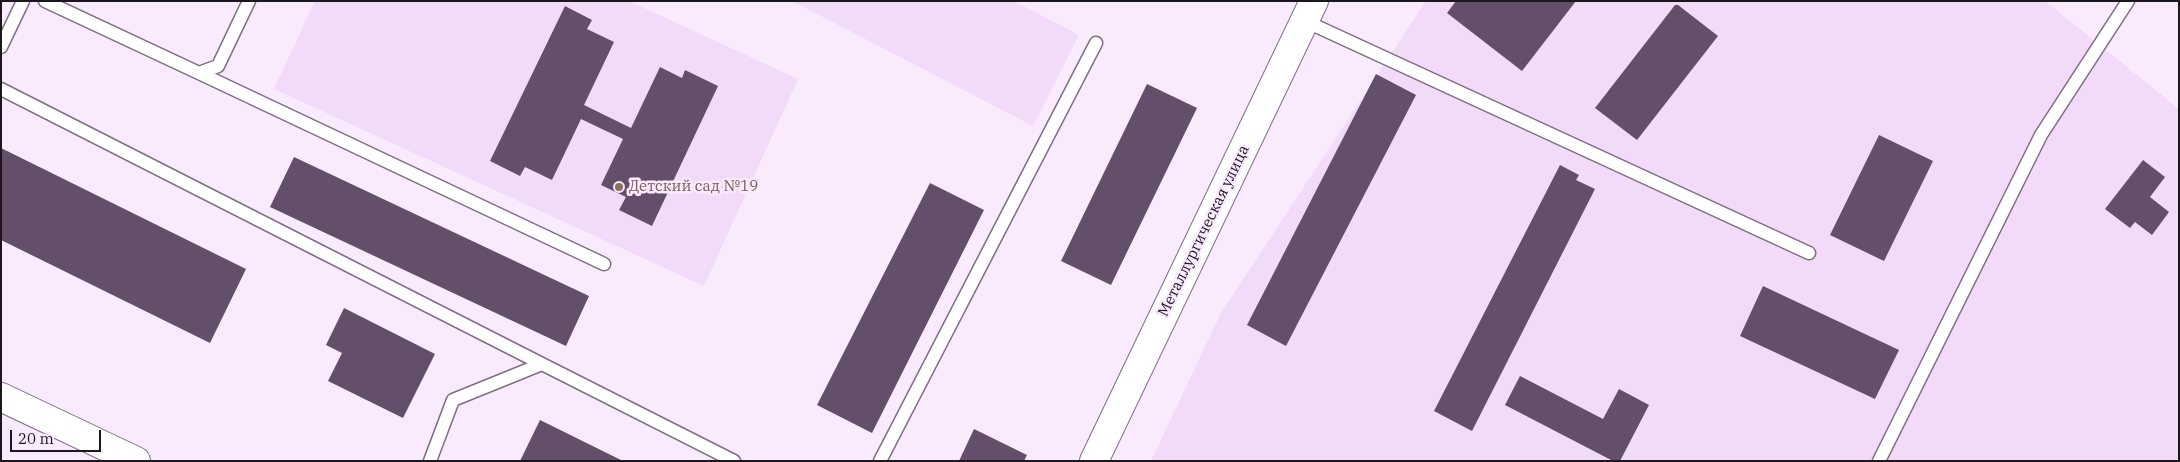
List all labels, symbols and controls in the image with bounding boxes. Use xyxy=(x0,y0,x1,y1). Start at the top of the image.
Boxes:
street label: Металлургическая улица xyxy=(1155,142,1253,320)
place label: Детский сад №19 xyxy=(629,178,758,196)
marker: Детский сад №19 xyxy=(613,181,625,193)
scale bar xyxy=(12,420,104,452)
text: 20 m xyxy=(18,429,54,448)

